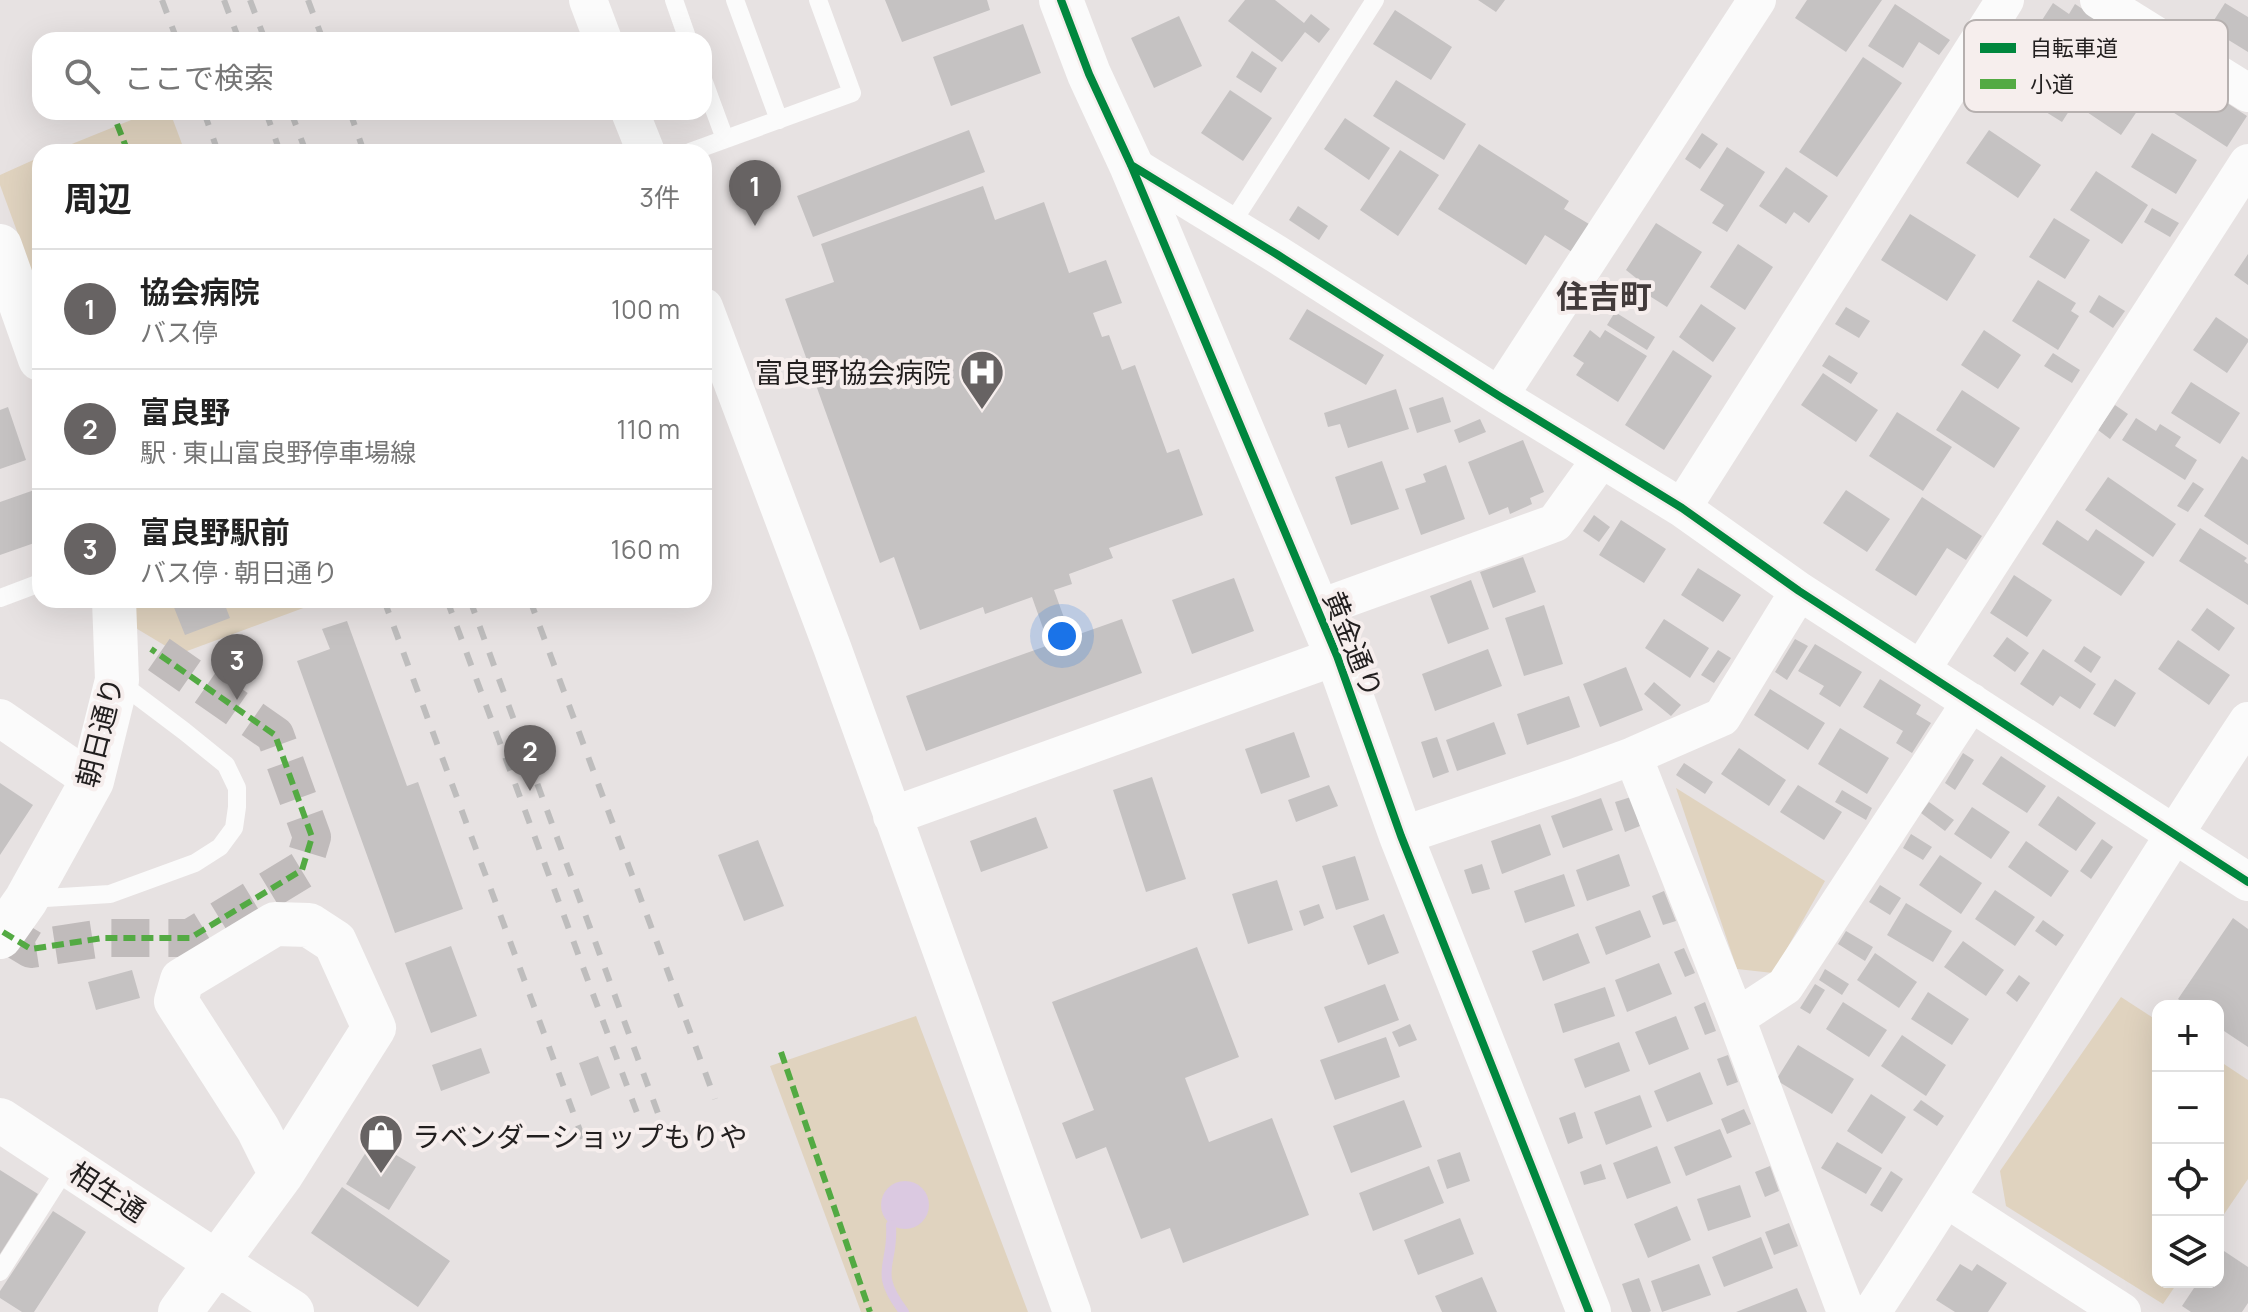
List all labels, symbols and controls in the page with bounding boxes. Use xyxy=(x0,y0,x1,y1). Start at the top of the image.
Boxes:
legend xyxy=(1964,20,2228,112)
search box xyxy=(32,32,712,120)
text: 自転車道 xyxy=(2030,33,2118,63)
icon: search xyxy=(60,54,104,98)
text: ここで検索 xyxy=(124,57,274,98)
text: 小道 xyxy=(2030,69,2074,99)
pin: 1 xyxy=(729,160,781,226)
text: 周辺 xyxy=(64,175,132,221)
text: 3件 xyxy=(640,179,680,215)
text: 協会病院 xyxy=(140,271,260,312)
district label: 住吉町 xyxy=(1556,274,1652,318)
text: 1 xyxy=(84,291,96,327)
text: 100 m xyxy=(611,291,680,327)
text: バス停 xyxy=(140,314,218,350)
hospital icon: 富良野協会病院 xyxy=(958,348,1006,411)
place label: 富良野協会病院 xyxy=(755,353,951,391)
text: 富良野 xyxy=(140,391,230,432)
text: 2 xyxy=(82,411,98,447)
text: 110 m xyxy=(617,411,680,447)
text: 駅 · 東山富良野停車場線 xyxy=(140,434,416,470)
text: 富良野駅前 xyxy=(140,511,290,552)
text: 3 xyxy=(82,531,98,567)
text: 160 m xyxy=(611,531,680,567)
text: バス停 · 朝日通り xyxy=(140,554,338,590)
street label: 黄金通り xyxy=(1315,585,1393,703)
your location xyxy=(1042,616,1082,656)
pin: 3 xyxy=(211,634,263,700)
street label: 朝日通り xyxy=(67,673,131,791)
pin: 2 xyxy=(504,725,556,791)
map controls xyxy=(2152,1000,2224,1288)
button: + xyxy=(2152,1000,2224,1072)
button: − xyxy=(2152,1072,2224,1144)
shop icon: ラベンダーショップもりや xyxy=(357,1112,405,1175)
place label: ラベンダーショップもりや xyxy=(412,1117,747,1155)
button: locate xyxy=(2152,1144,2224,1216)
street label: 相生通 xyxy=(62,1152,154,1230)
button: layers xyxy=(2152,1216,2224,1288)

